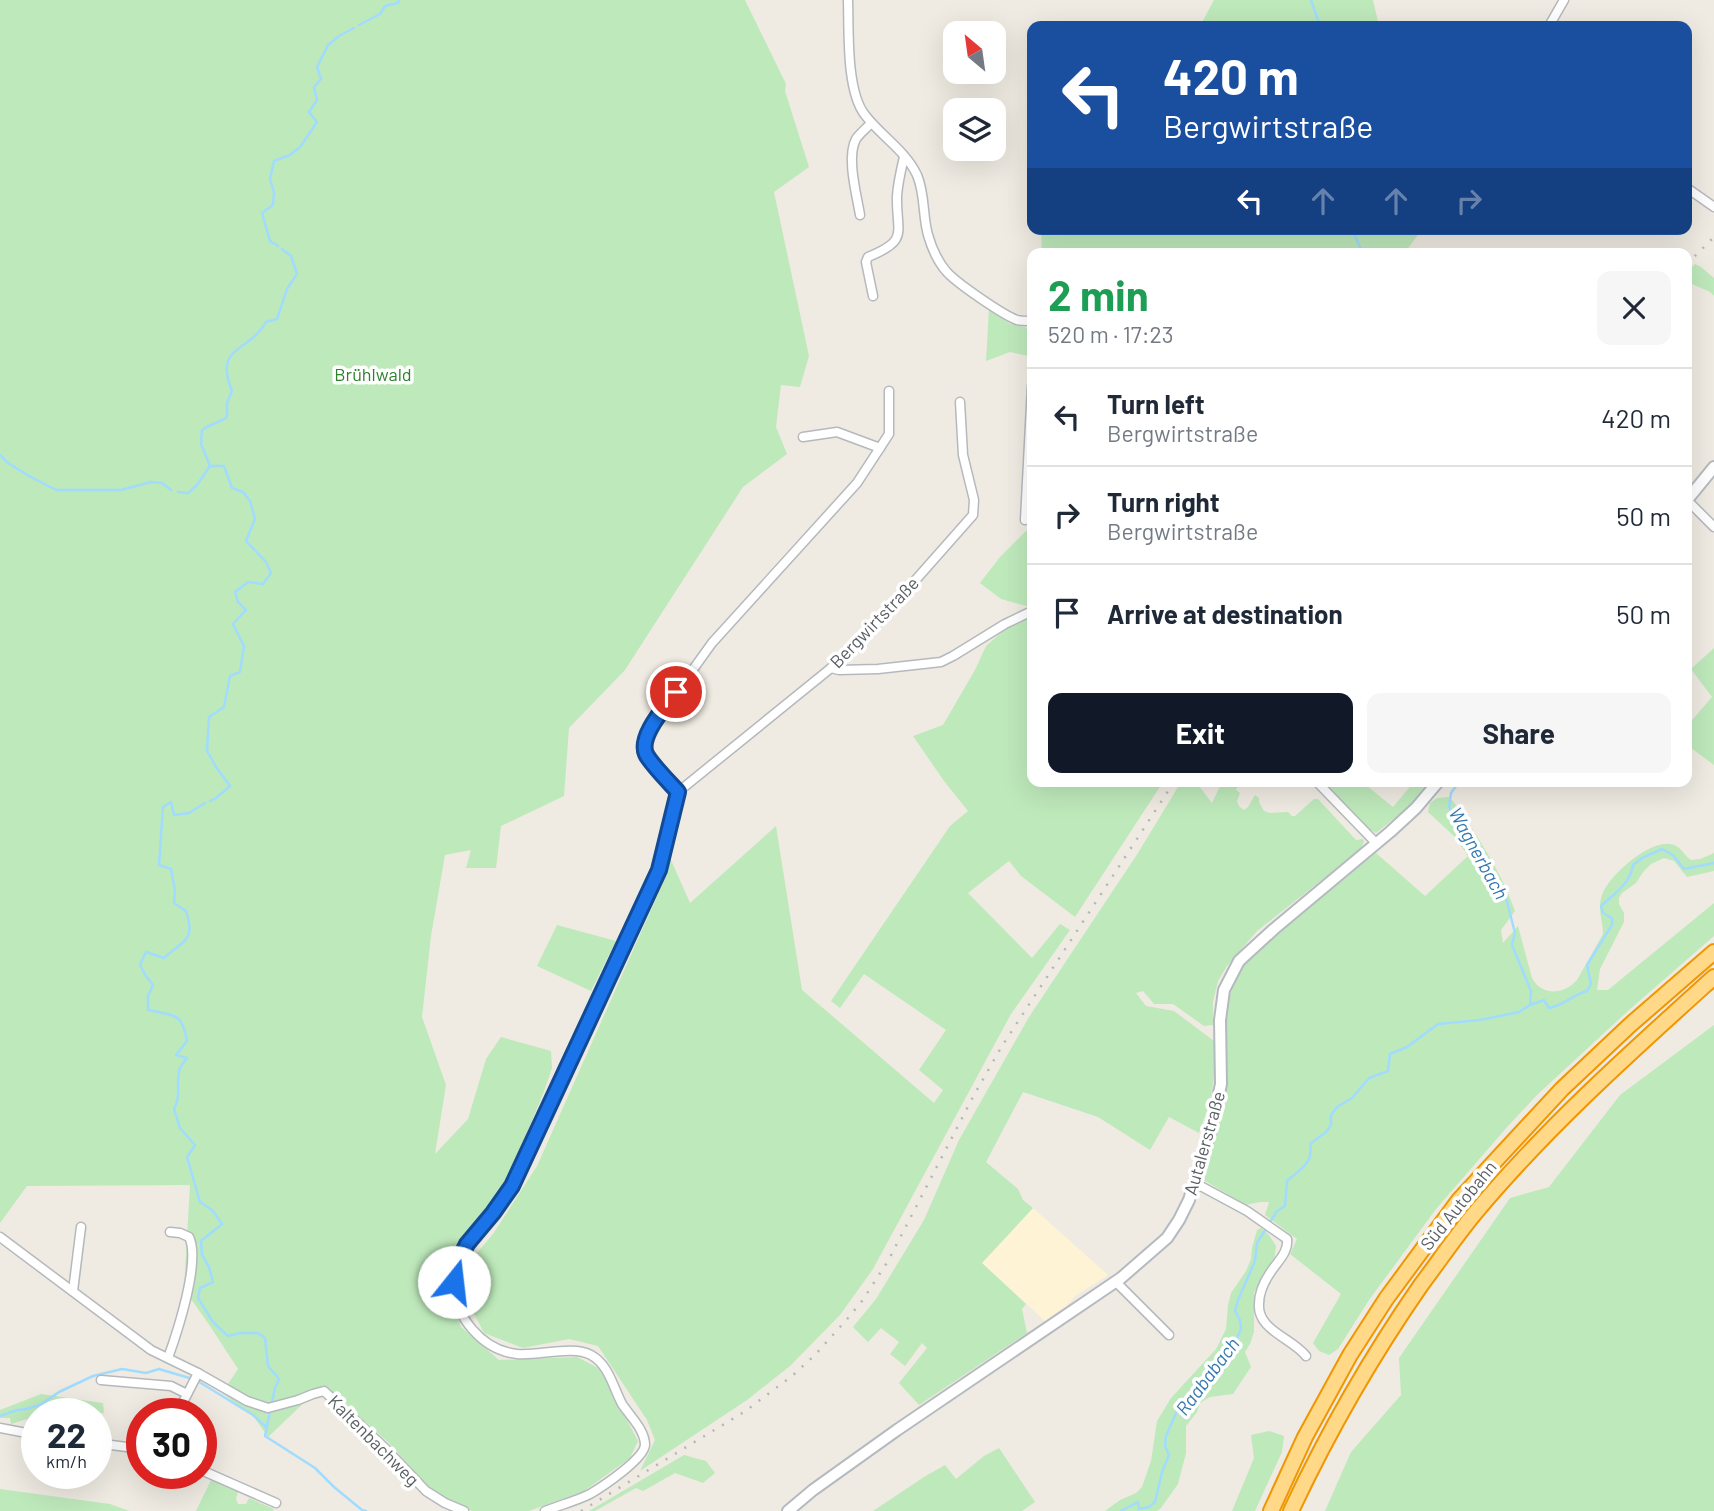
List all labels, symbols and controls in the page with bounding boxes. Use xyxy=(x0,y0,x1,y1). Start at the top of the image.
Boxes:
north arrow xyxy=(943,21,1006,84)
map controls xyxy=(943,21,1006,161)
text: 420 m xyxy=(1163,46,1299,105)
icon: left xyxy=(1048,49,1139,140)
button: layers xyxy=(943,98,1006,161)
text: Bergwirtstraße xyxy=(1163,106,1373,144)
icon: left xyxy=(1231,182,1269,220)
icon: ahead xyxy=(1304,182,1342,220)
icon: ahead xyxy=(1377,182,1415,220)
icon: right xyxy=(1450,182,1488,220)
text: 2 min xyxy=(1048,269,1149,319)
button: close xyxy=(1597,271,1671,345)
text: 520 m · 17:23 xyxy=(1048,320,1174,348)
park label: Brühlwald xyxy=(334,363,412,385)
text: Turn left xyxy=(1107,388,1205,419)
icon: left xyxy=(1048,398,1086,436)
text: 420 m xyxy=(1601,402,1671,433)
text: Bergwirtstraße xyxy=(1107,419,1258,447)
text: Turn right xyxy=(1107,486,1220,517)
icon: right xyxy=(1048,496,1086,534)
text: 50 m xyxy=(1616,500,1671,531)
text: Bergwirtstraße xyxy=(1107,517,1258,545)
street label: Bergwirtstraße xyxy=(825,572,923,672)
icon: arrive xyxy=(1048,594,1086,632)
text: Arrive at destination xyxy=(1107,598,1343,629)
text: 50 m xyxy=(1616,598,1671,629)
pin xyxy=(646,662,706,722)
icon: arrive xyxy=(657,673,695,711)
button: Exit xyxy=(1048,693,1353,773)
button: Share xyxy=(1367,693,1671,773)
water label: Wagnerbach xyxy=(1444,803,1514,903)
street label: Autalerstraße xyxy=(1179,1088,1229,1198)
street label: Süd Autobahn xyxy=(1415,1156,1501,1254)
position arrow xyxy=(417,1245,491,1319)
water label: Raababach xyxy=(1170,1333,1244,1419)
street label: Kaltenbachweg xyxy=(324,1390,424,1490)
speed limit sign: 30 xyxy=(126,1398,217,1489)
text: 22 xyxy=(47,1413,86,1455)
text: km/h xyxy=(46,1450,87,1472)

